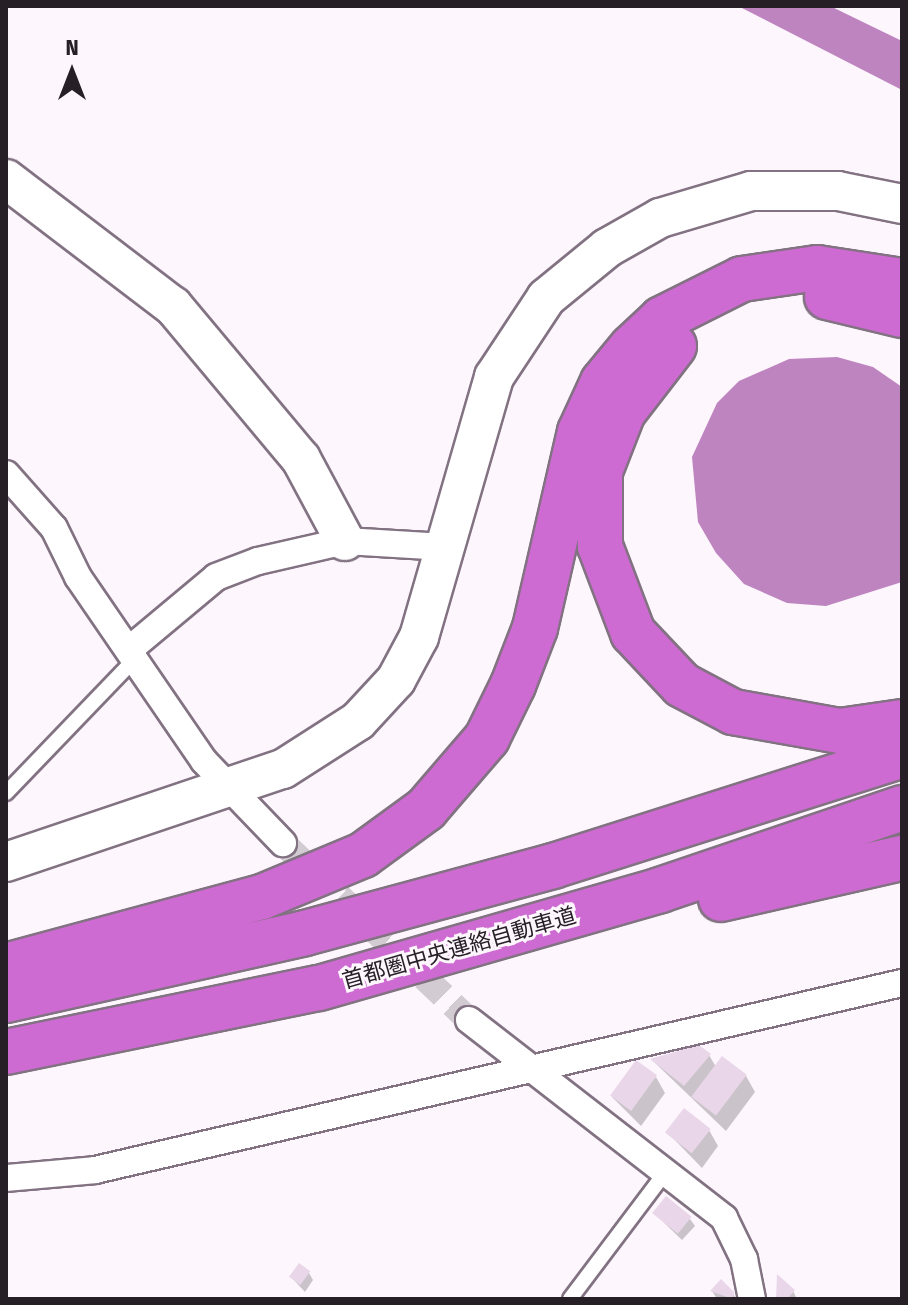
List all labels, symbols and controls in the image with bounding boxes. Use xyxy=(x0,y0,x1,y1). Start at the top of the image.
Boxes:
north arrow xyxy=(32,32,112,112)
text: N xyxy=(65,34,79,61)
street label: 首都圏中央連絡自動車道 xyxy=(339,902,579,994)

